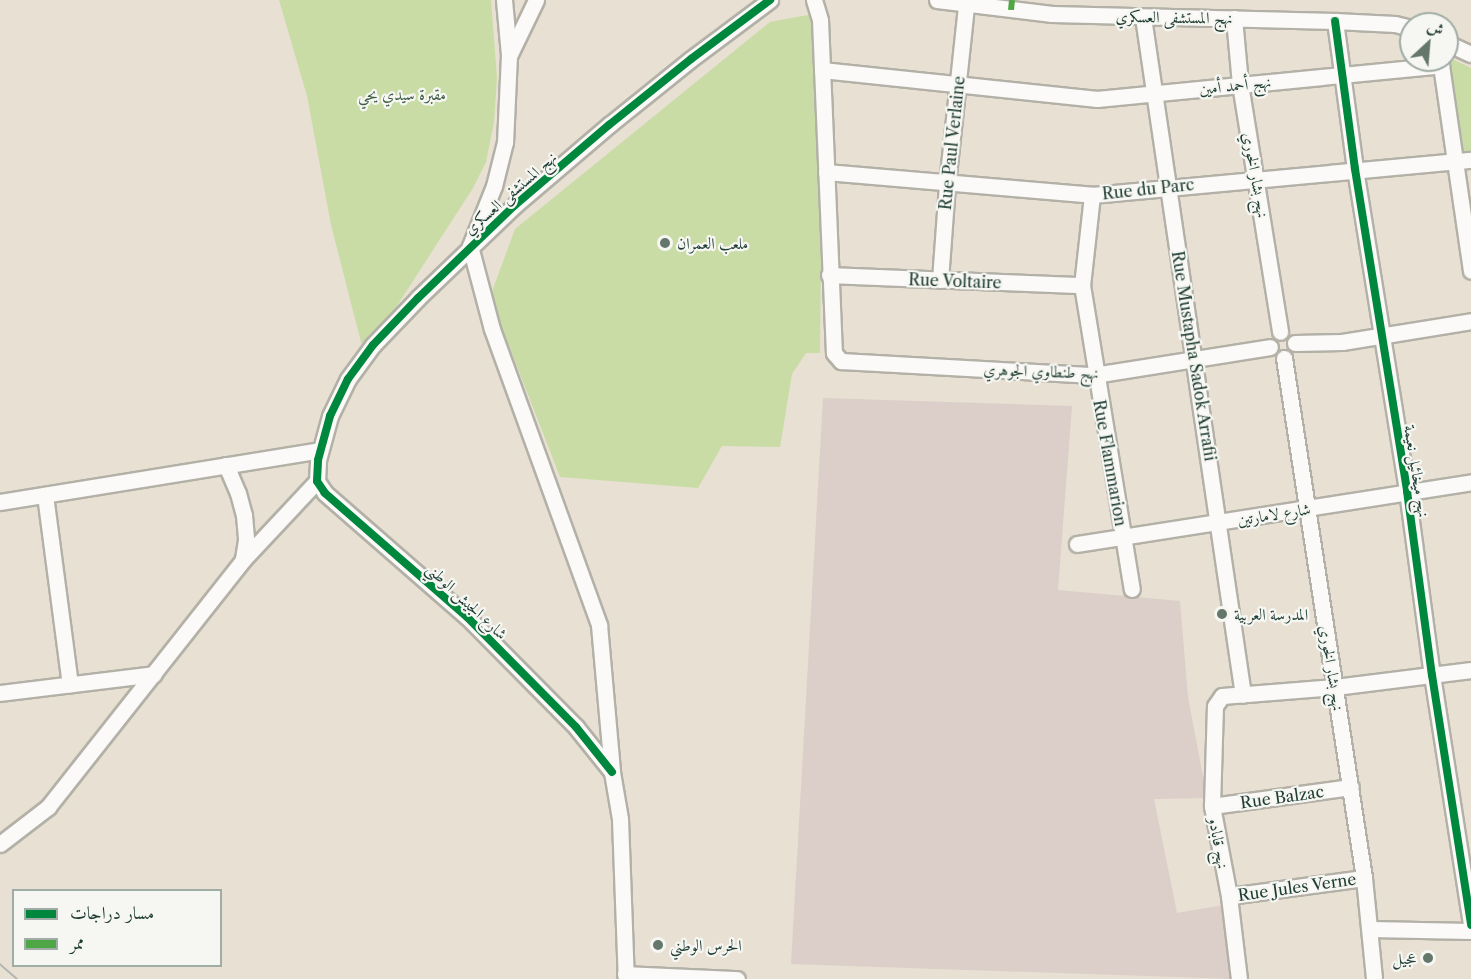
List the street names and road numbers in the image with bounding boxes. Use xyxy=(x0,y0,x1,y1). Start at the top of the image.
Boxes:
street label: نهج المستشفى العسكري xyxy=(1115,6,1233,28)
street label: نهج أحمد أمين xyxy=(1198,72,1272,98)
street label: Rue Paul Verlaine xyxy=(935,75,969,211)
street label: نهج بشار الخوري xyxy=(1239,131,1273,219)
street label: نهج المستشفى العسكري xyxy=(460,147,560,239)
street label: Rue du Parc xyxy=(1101,175,1195,203)
street label: Rue Mustapha Sadok Arrafii xyxy=(1168,249,1220,463)
street label: Rue Voltaire xyxy=(908,270,1002,292)
street label: نهج طنطاوي الجوهري xyxy=(983,359,1099,383)
street label: Rue Flammarion xyxy=(1089,398,1131,528)
street label: نهج ميخائيل نعيمة xyxy=(1400,423,1434,519)
street label: شارع لامارتين xyxy=(1236,499,1312,529)
street label: شارع الجيش الوطني xyxy=(423,559,511,643)
street label: نهج بشار الخوري xyxy=(1316,624,1348,712)
street label: Rue Balzac xyxy=(1239,782,1325,812)
street label: نهج قابادو xyxy=(1205,816,1233,870)
street label: Rue Jules Verne xyxy=(1236,869,1358,905)

